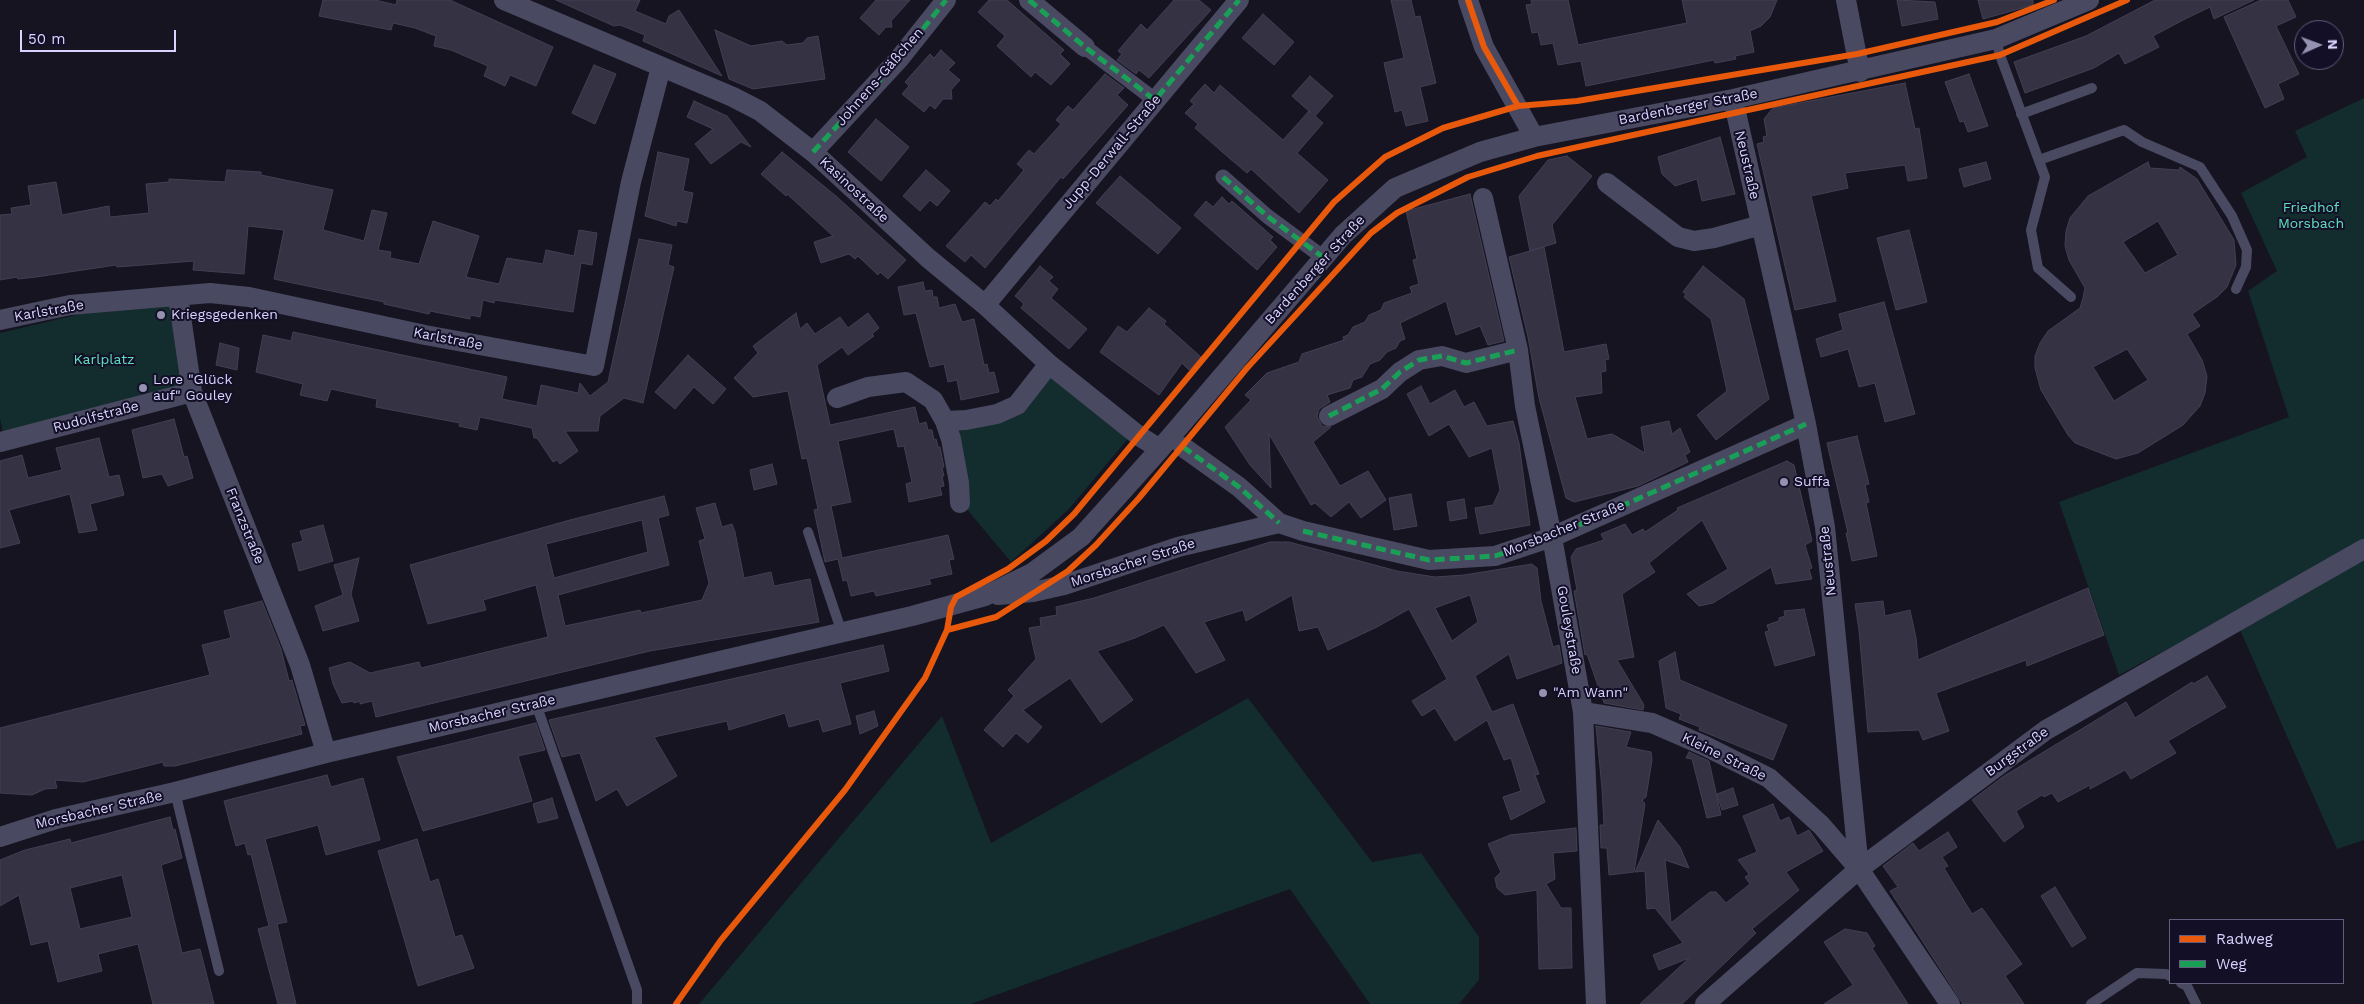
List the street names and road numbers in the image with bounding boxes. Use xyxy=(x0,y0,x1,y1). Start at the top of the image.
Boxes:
street label: Johnens-Gäßchen xyxy=(833,24,927,130)
street label: Bardenberger Straße xyxy=(1617,85,1759,129)
street label: Jupp-Derwall-Straße xyxy=(1059,91,1165,213)
street label: Neustraße xyxy=(1731,129,1763,201)
street label: Kasinostraße xyxy=(816,154,892,226)
street label: Bardenberger Straße xyxy=(1261,212,1369,328)
street label: Karlstraße xyxy=(13,297,85,325)
street label: Karlstraße xyxy=(412,324,484,354)
street label: Rudolfstraße xyxy=(51,397,141,437)
street label: Franzstraße xyxy=(222,485,268,567)
street label: Morsbacher Straße xyxy=(1501,497,1627,561)
street label: Neustraße xyxy=(1816,525,1840,597)
street label: Morsbacher Straße xyxy=(1069,535,1197,591)
street label: Gouleystraße xyxy=(1553,584,1585,676)
street label: Morsbacher Straße xyxy=(427,691,557,737)
street label: Burgstraße xyxy=(1982,723,2052,781)
street label: Kleine Straße xyxy=(1679,729,1769,785)
street label: Morsbacher Straße xyxy=(34,787,164,833)

